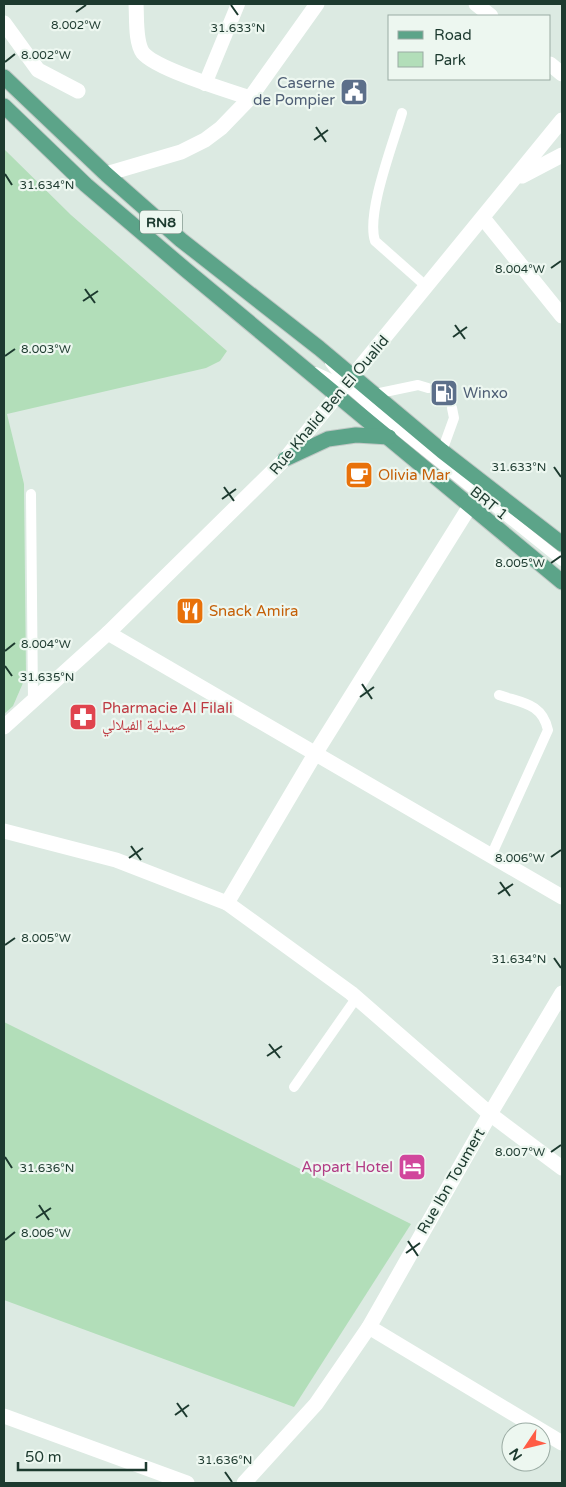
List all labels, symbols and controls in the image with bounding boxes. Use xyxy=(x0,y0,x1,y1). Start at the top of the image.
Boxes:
legend xyxy=(388,15,551,80)
text: 8.002°W xyxy=(51,18,101,32)
text: 31.633°N xyxy=(211,21,265,35)
text: Road xyxy=(434,26,472,44)
text: 8.002°W xyxy=(21,48,71,62)
text: Park xyxy=(434,51,466,69)
place label: Caserne de Pompier xyxy=(253,74,335,109)
public building icon: Caserne de Pompier xyxy=(339,77,369,107)
text: 31.634°N xyxy=(20,178,74,192)
road number: RN8 xyxy=(140,210,182,233)
text: 8.004°W xyxy=(495,262,545,276)
street label: Rue Khalid Ben El Oualid xyxy=(265,332,393,478)
text: 8.003°W xyxy=(21,342,71,356)
fuel station icon: Winxo xyxy=(429,378,459,408)
place label: Winxo xyxy=(463,384,508,402)
cafe icon: Olivia Mar xyxy=(344,460,374,490)
text: 31.633°N xyxy=(492,460,546,474)
place label: Olivia Mar xyxy=(378,466,450,484)
street label: BRT 1 xyxy=(466,482,512,524)
text: 8.005°W xyxy=(495,556,545,570)
restaurant icon: Snack Amira xyxy=(175,596,205,626)
place label: Snack Amira xyxy=(209,602,299,620)
text: 8.004°W xyxy=(21,637,71,651)
text: 31.635°N xyxy=(20,670,74,684)
place label: Pharmacie Al Filali صيدلية الفيلالي xyxy=(102,699,233,737)
pharmacy icon: Pharmacie Al Filali صيدلية الفيلالي xyxy=(68,702,98,732)
text: 8.006°W xyxy=(495,851,545,865)
text: 8.005°W xyxy=(21,931,71,945)
text: 31.634°N xyxy=(492,952,546,966)
street label: Rue Ibn Toumert xyxy=(413,1125,489,1237)
text: 8.007°W xyxy=(495,1145,545,1159)
hotel icon: Appart Hotel xyxy=(397,1152,427,1182)
place label: Appart Hotel xyxy=(301,1158,393,1176)
text: 31.636°N xyxy=(20,1161,74,1175)
text: 8.006°W xyxy=(21,1226,71,1240)
north arrow xyxy=(501,1422,551,1472)
scale bar xyxy=(18,1440,145,1472)
text: N xyxy=(506,1445,526,1464)
text: 50 m xyxy=(25,1448,62,1466)
text: 31.636°N xyxy=(198,1453,252,1467)

